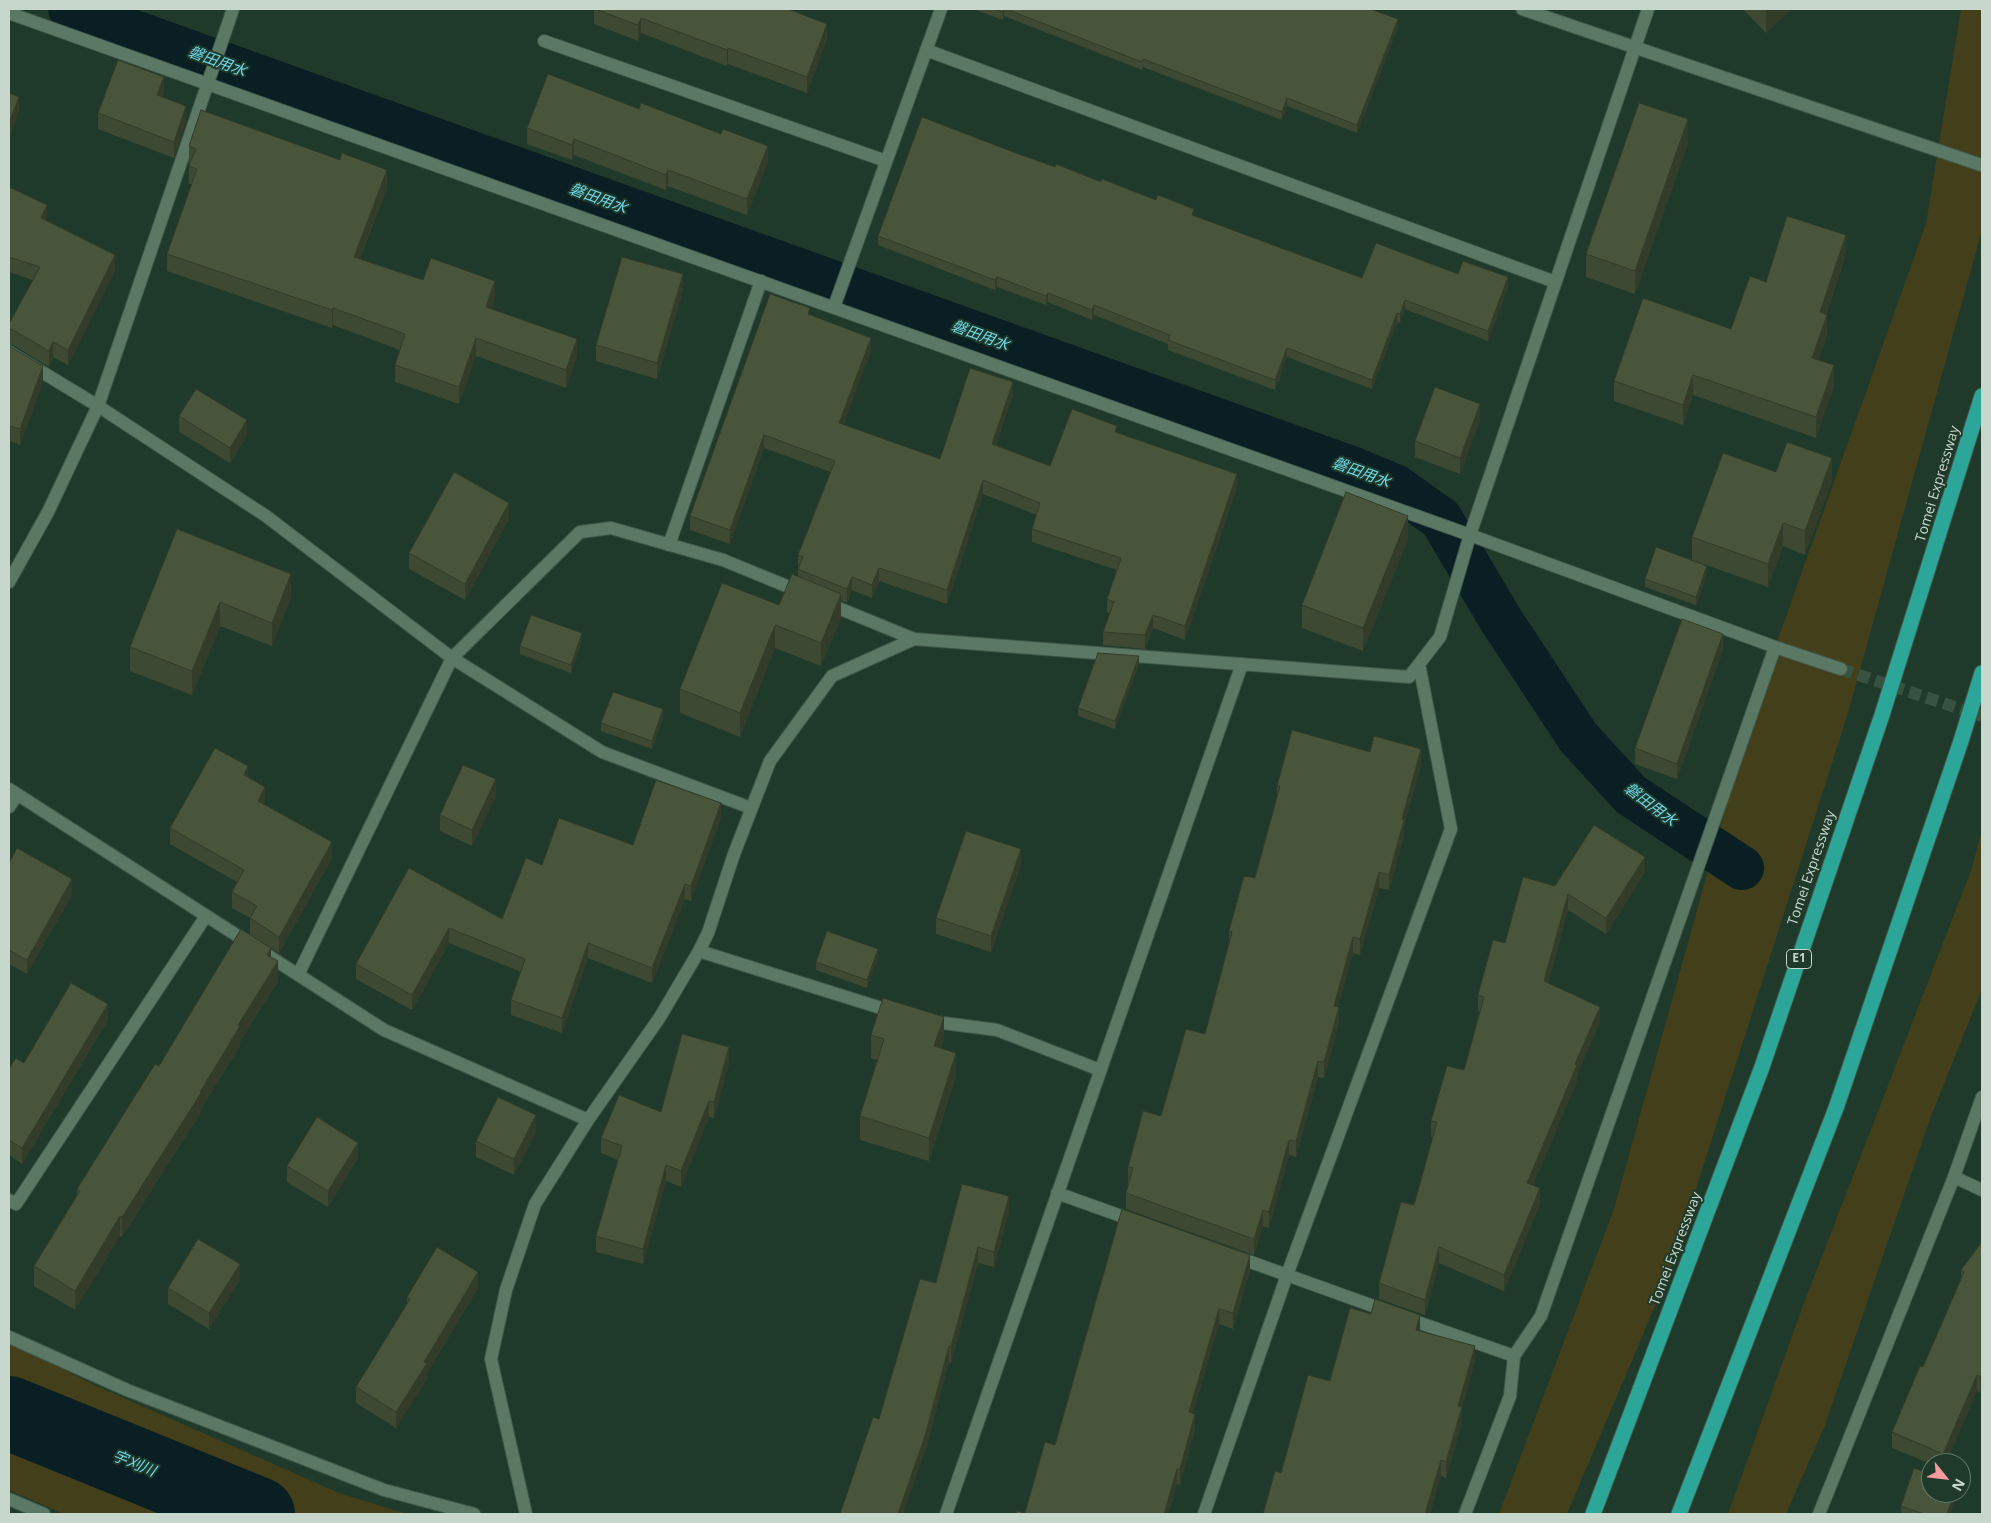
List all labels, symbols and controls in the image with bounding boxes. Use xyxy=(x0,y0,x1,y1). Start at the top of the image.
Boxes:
water label: 磐田用水 xyxy=(186,43,248,81)
water label: 磐田用水 xyxy=(567,180,629,218)
water label: 磐田用水 xyxy=(949,317,1011,355)
street label: Tomei Expressway xyxy=(1912,424,1964,544)
water label: 磐田用水 xyxy=(1330,454,1392,492)
water label: 磐田用水 xyxy=(1621,780,1679,830)
street label: Tomei Expressway xyxy=(1784,808,1840,928)
road number: E1 xyxy=(1786,950,1812,969)
street label: Tomei Expressway xyxy=(1647,1190,1705,1308)
water label: 宇刈川 xyxy=(110,1447,158,1481)
north arrow xyxy=(1921,1453,1971,1503)
text: N xyxy=(1948,1475,1970,1495)

